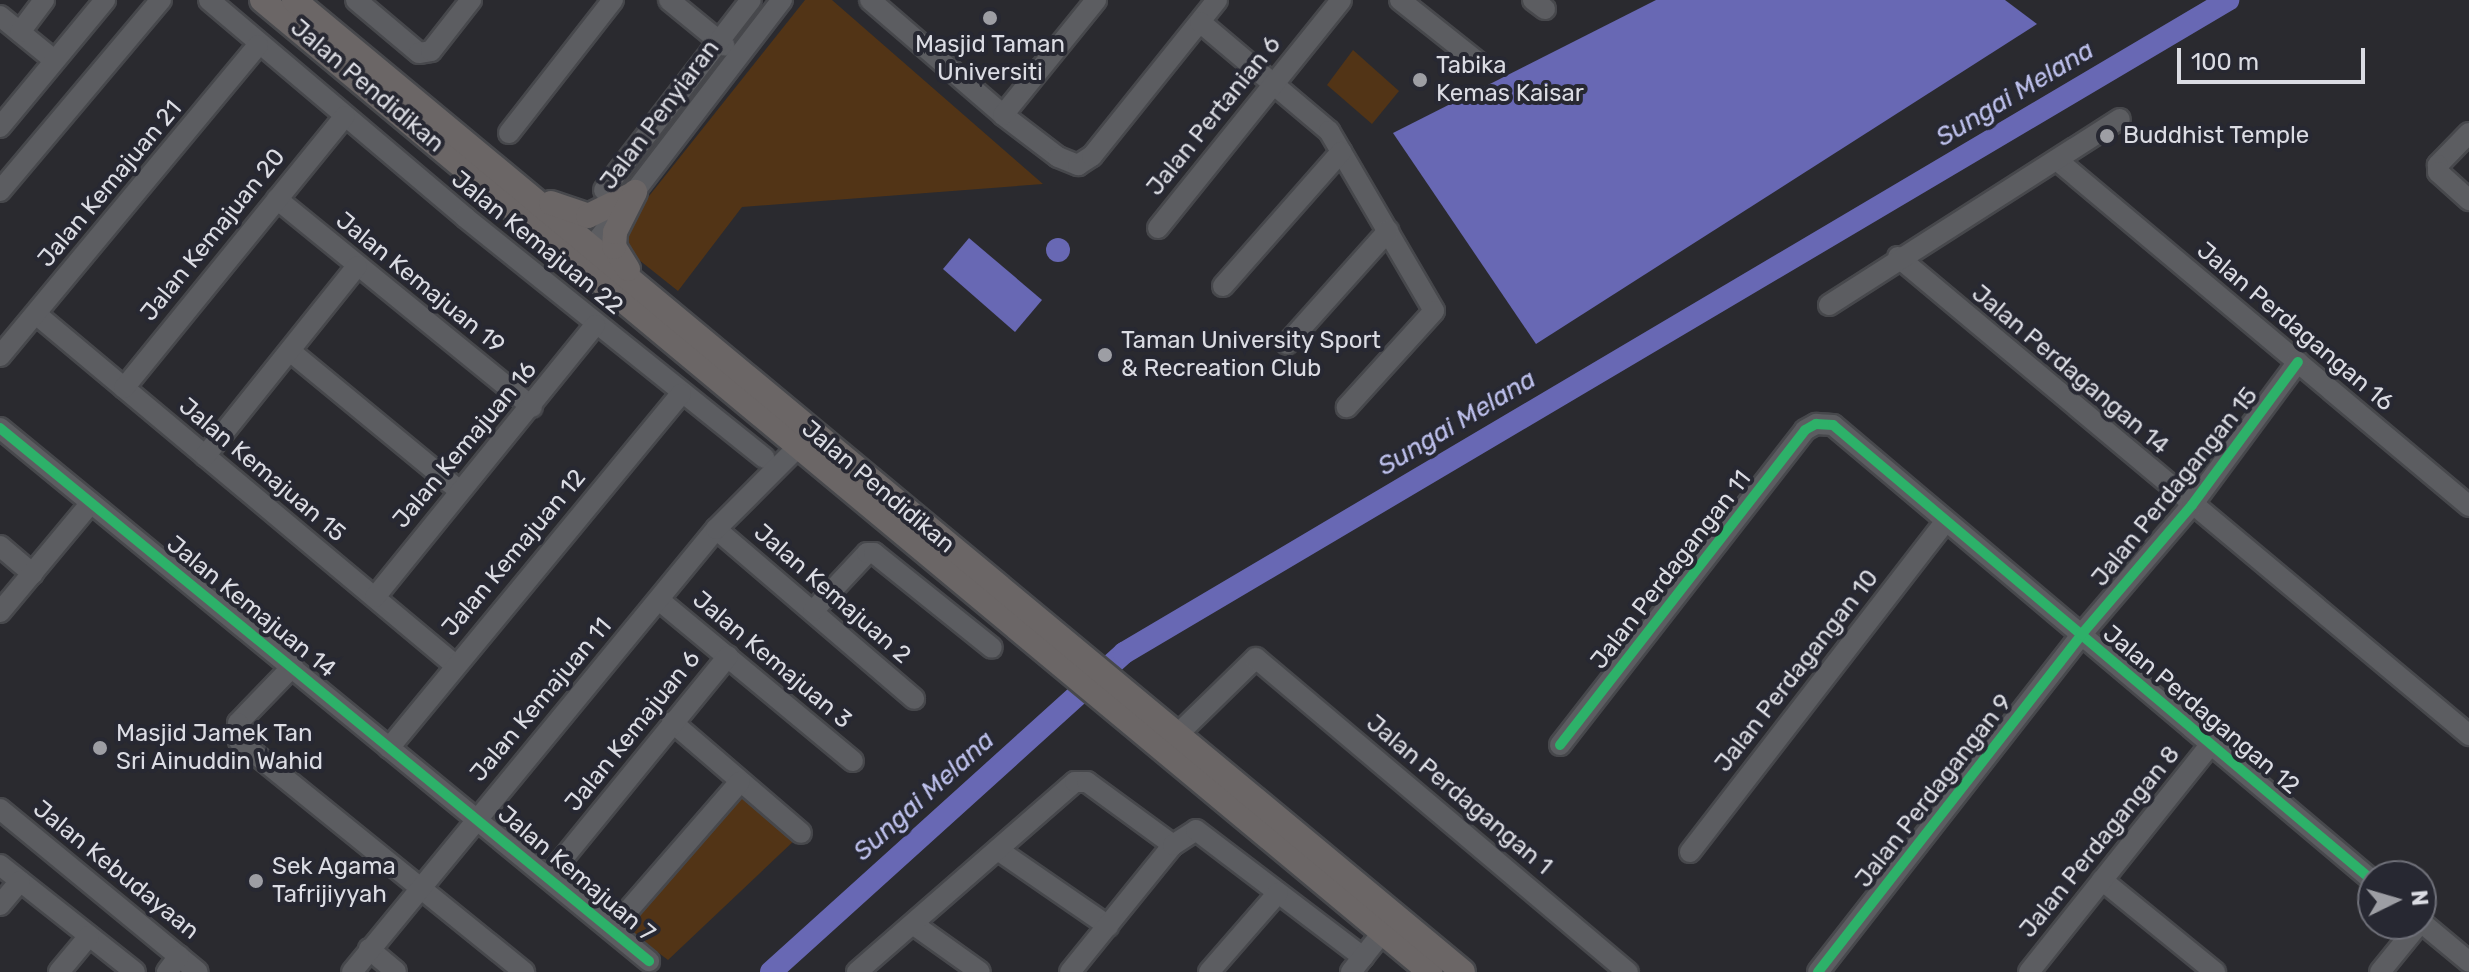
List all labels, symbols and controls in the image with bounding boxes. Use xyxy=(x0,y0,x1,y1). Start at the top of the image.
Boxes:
marker: Masjid Taman Universiti xyxy=(981,9,999,27)
street label: Jalan Pendidikan xyxy=(285,14,449,158)
street label: Jalan Pertanian 6 xyxy=(1141,30,1287,202)
place label: Masjid Taman Universiti xyxy=(915,31,1065,87)
scale bar xyxy=(2181,32,2369,82)
street label: Jalan Penyiaran xyxy=(594,35,726,195)
water label: Sungai Melana xyxy=(1930,35,2100,153)
text: 100 m xyxy=(2191,48,2259,76)
place label: Tabika Kemas Kaisar xyxy=(1436,52,1584,108)
marker: Tabika Kemas Kaisar xyxy=(1411,71,1429,89)
street label: Jalan Kemajuan 21 xyxy=(32,95,188,273)
place label: Buddhist Temple xyxy=(2123,122,2310,150)
marker: Buddhist Temple xyxy=(2098,127,2116,145)
street label: Jalan Kemajuan 20 xyxy=(135,143,291,327)
street label: Jalan Kemajuan 22 xyxy=(445,165,629,321)
street label: Jalan Kemajuan 19 xyxy=(330,206,510,360)
street label: Jalan Perdagangan 16 xyxy=(2191,236,2399,418)
street label: Jalan Perdagangan 14 xyxy=(1966,279,2174,461)
place label: Taman University Sport & Recreation Club xyxy=(1121,327,1382,383)
marker: Taman University Sport & Recreation Club xyxy=(1096,346,1114,364)
street label: Jalan Kemajuan 16 xyxy=(387,356,543,534)
water label: Sungai Melana xyxy=(1372,364,1542,482)
street label: Jalan Perdagangan 15 xyxy=(2086,382,2264,592)
street label: Jalan Kemajuan 15 xyxy=(173,392,351,548)
street label: Jalan Pendidikan xyxy=(796,415,960,559)
street label: Jalan Kemajuan 12 xyxy=(436,464,592,642)
street label: Jalan Perdagangan 11 xyxy=(1585,465,1757,675)
street label: Jalan Kemajuan 2 xyxy=(748,518,916,670)
street label: Jalan Kemajuan 14 xyxy=(161,530,341,684)
street label: Jalan Perdagangan 10 xyxy=(1709,564,1885,778)
street label: Jalan Kemajuan 3 xyxy=(687,585,857,735)
street label: Jalan Kemajuan 11 xyxy=(464,612,618,788)
street label: Jalan Perdagangan 12 xyxy=(2097,619,2305,801)
street label: Jalan Kemajuan 6 xyxy=(559,645,707,817)
street label: Jalan Perdagangan 9 xyxy=(1850,689,2018,893)
street label: Jalan Perdagangan 1 xyxy=(1360,709,1558,881)
place label: Masjid Jamek Tan Sri Ainuddin Wahid xyxy=(116,720,324,776)
water label: Sungai Melana xyxy=(847,725,1001,867)
marker: Masjid Jamek Tan Sri Ainuddin Wahid xyxy=(91,739,109,757)
street label: Jalan Perdagangan 8 xyxy=(2014,740,2186,944)
street label: Jalan Kebudayaan xyxy=(27,794,205,946)
street label: Jalan Kemajuan 7 xyxy=(492,800,660,948)
place label: Sek Agama Tafrijiyyah xyxy=(272,853,397,909)
north arrow xyxy=(2357,860,2437,940)
marker: Sek Agama Tafrijiyyah xyxy=(247,872,265,890)
text: N xyxy=(2405,889,2434,907)

